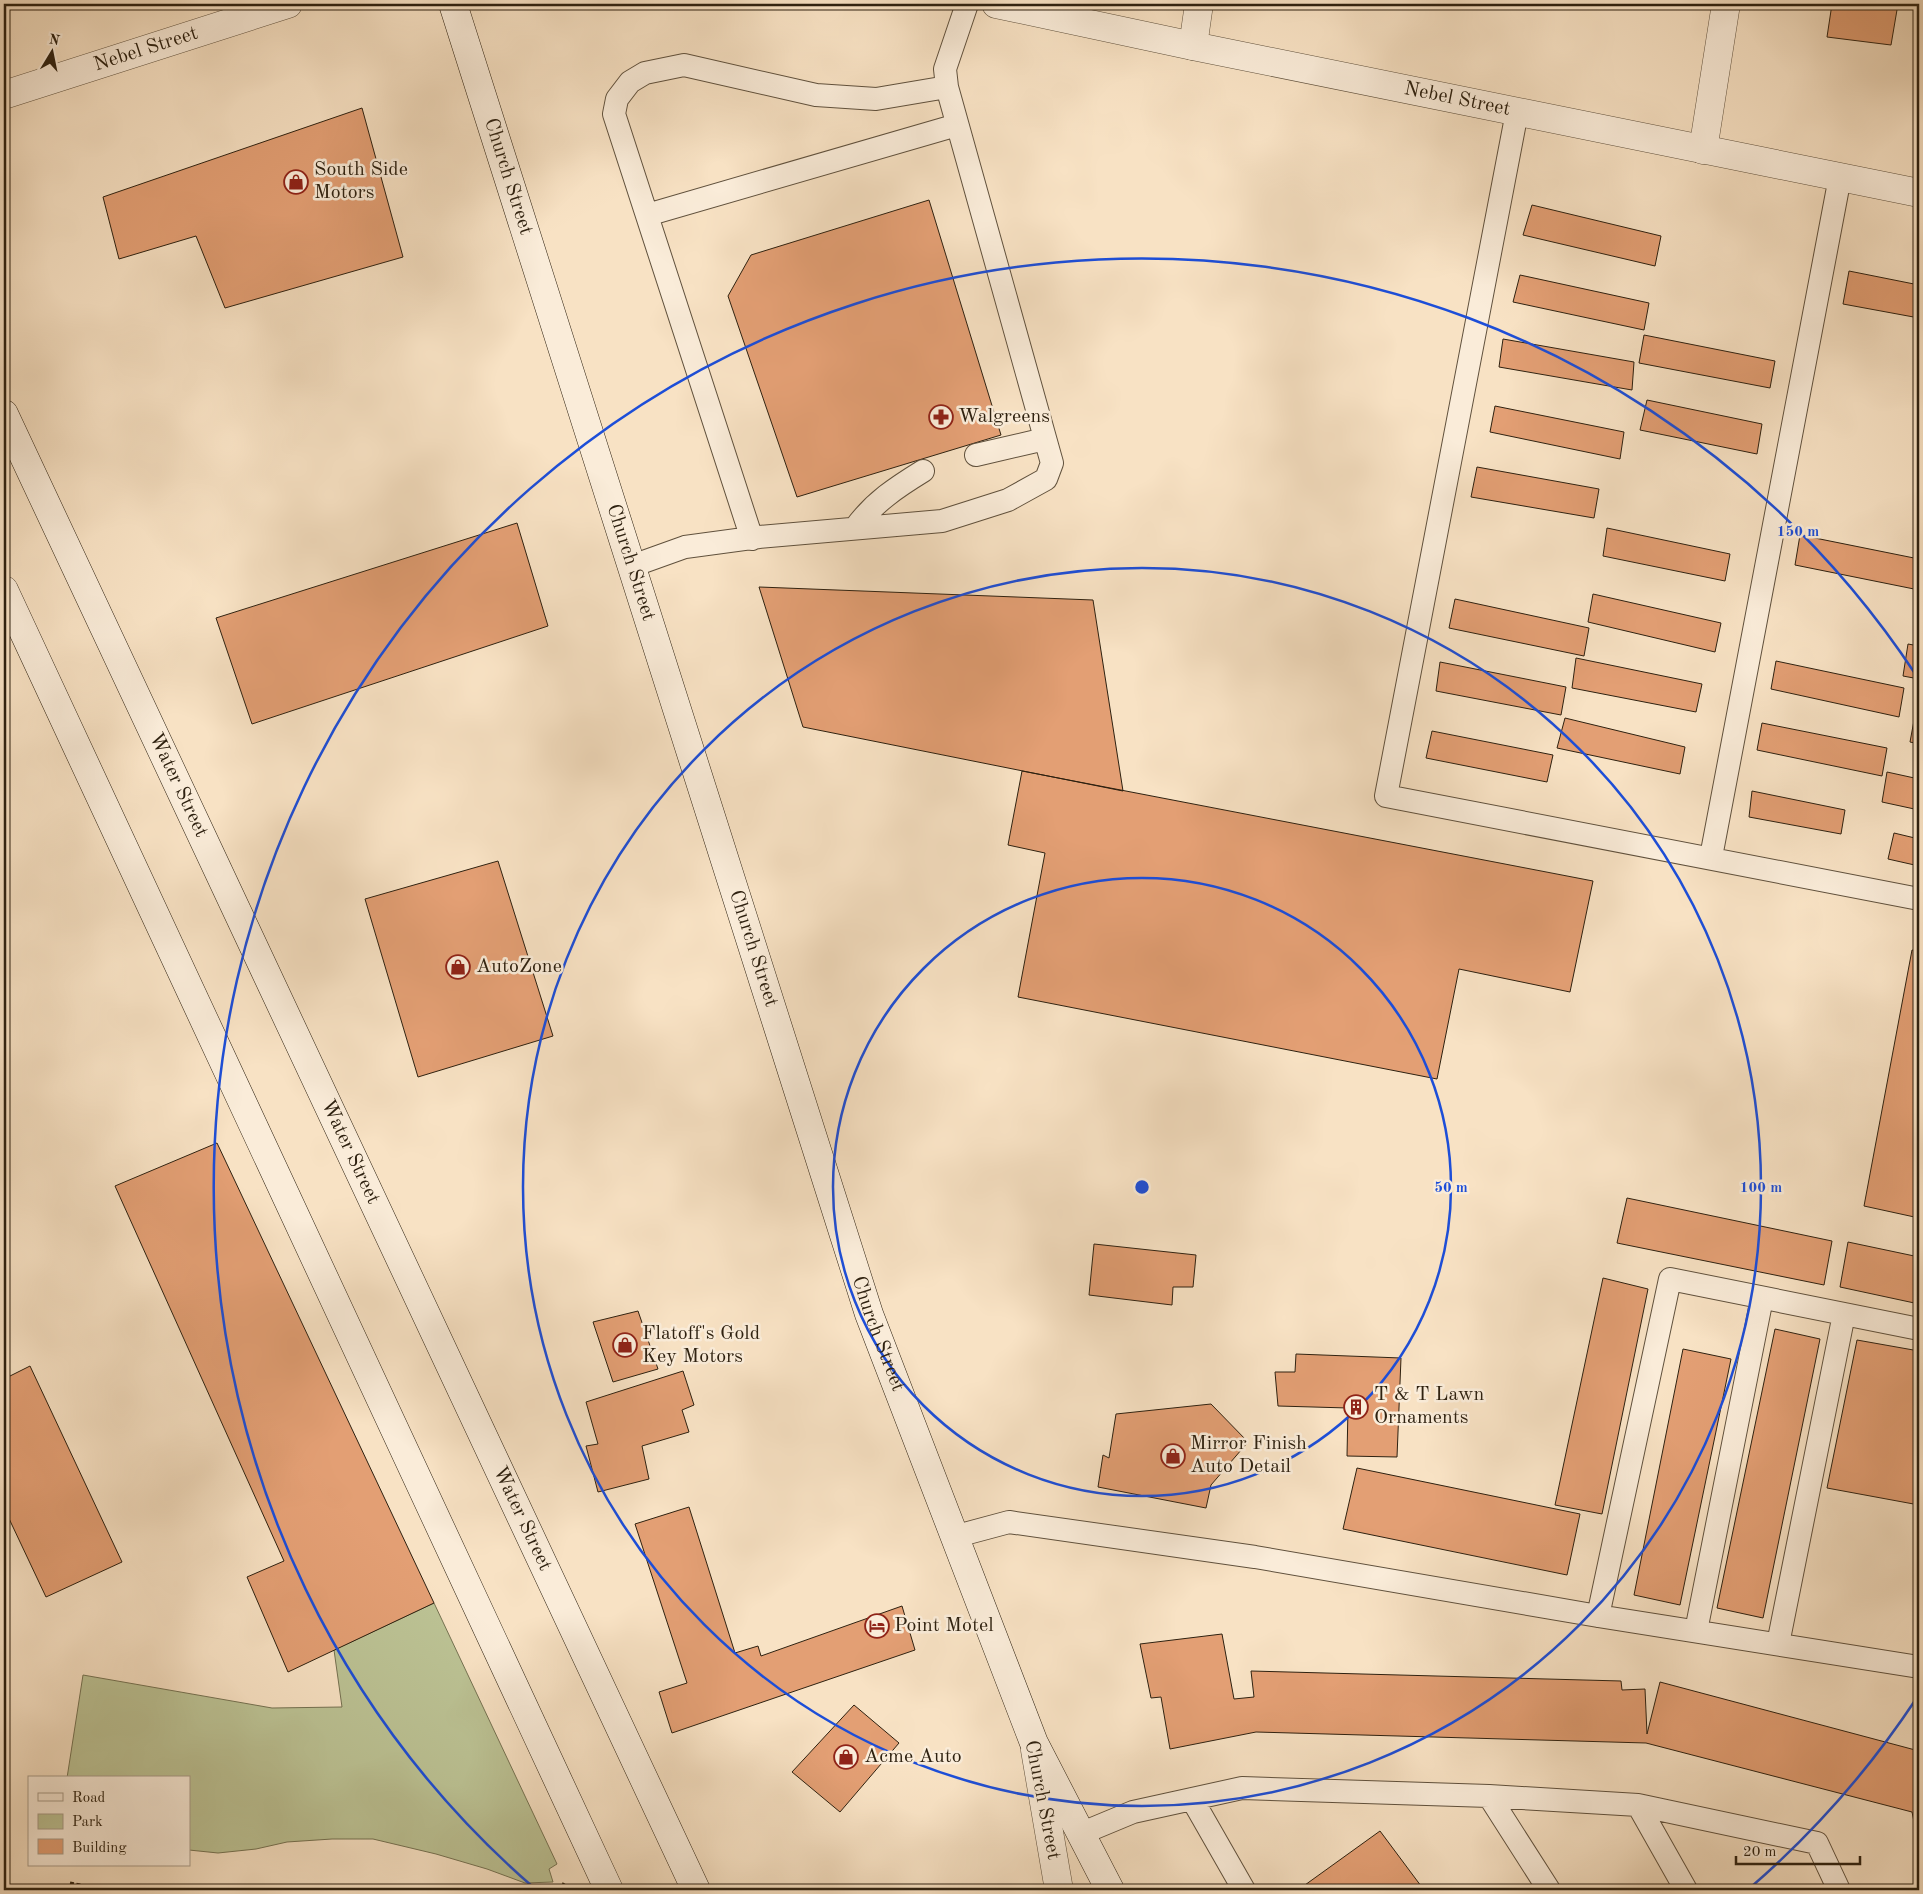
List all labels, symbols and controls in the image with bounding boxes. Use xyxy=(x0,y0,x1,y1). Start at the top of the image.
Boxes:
street label: Nebel Street xyxy=(91,24,200,76)
north arrow xyxy=(28,28,78,78)
text: N xyxy=(48,32,61,48)
street label: Nebel Street xyxy=(1402,79,1512,120)
street label: Church Street xyxy=(480,116,536,237)
place label: South Side Motors xyxy=(314,160,408,203)
shop icon: South Side Motors xyxy=(283,169,309,195)
pharmacy icon: Walgreens xyxy=(928,404,954,430)
place label: Walgreens xyxy=(958,407,1050,427)
street label: Church Street xyxy=(602,502,658,623)
text: 150 m xyxy=(1777,525,1819,540)
street label: Water Street xyxy=(145,730,211,840)
street label: Church Street xyxy=(725,888,781,1009)
shop icon: AutoZone xyxy=(445,954,471,980)
place label: AutoZone xyxy=(476,957,562,977)
street label: Water Street xyxy=(317,1097,383,1207)
centre of rings xyxy=(1133,1178,1151,1196)
text: 50 m xyxy=(1434,1181,1468,1196)
text: 100 m xyxy=(1740,1181,1782,1196)
street label: Church Street xyxy=(848,1274,908,1394)
place label: Flatoff's Gold Key Motors xyxy=(642,1324,760,1367)
shop icon: Flatoff's Gold Key Motors xyxy=(612,1332,638,1358)
place label: T & T Lawn Ornaments xyxy=(1374,1385,1484,1428)
building icon: T & T Lawn Ornaments xyxy=(1343,1394,1369,1420)
place label: Mirror Finish Auto Detail xyxy=(1190,1434,1307,1477)
shop icon: Mirror Finish Auto Detail xyxy=(1160,1443,1186,1469)
street label: Water Street xyxy=(489,1463,555,1574)
hotel icon: Point Motel xyxy=(864,1613,890,1639)
place label: Point Motel xyxy=(894,1616,994,1636)
street label: Church Street xyxy=(1021,1739,1063,1861)
shop icon: Acme Auto xyxy=(833,1744,859,1770)
place label: Acme Auto xyxy=(864,1747,962,1767)
legend xyxy=(28,1776,190,1866)
text: Road xyxy=(72,1791,106,1806)
text: Park xyxy=(72,1815,103,1830)
scale bar xyxy=(1736,1834,1859,1866)
text: Building xyxy=(72,1841,127,1856)
text: 20 m xyxy=(1743,1845,1777,1860)

